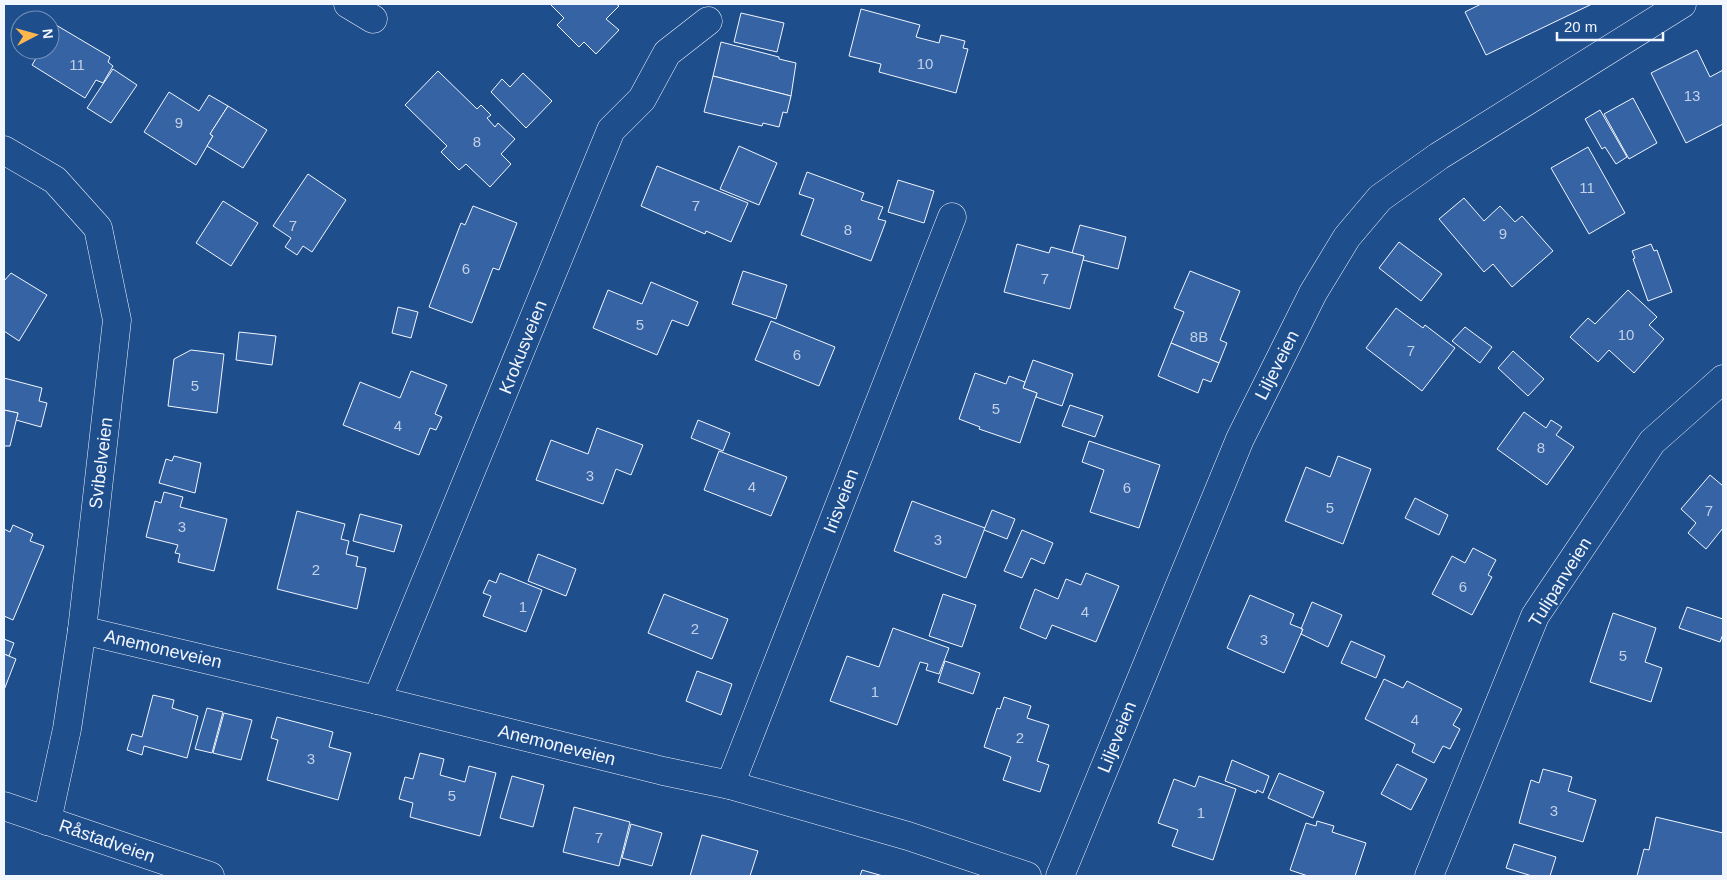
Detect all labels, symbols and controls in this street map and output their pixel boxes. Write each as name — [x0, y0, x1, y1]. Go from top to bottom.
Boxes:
north arrow — [10, 10, 60, 60]
scale bar — [1557, 10, 1663, 42]
text: 20 m — [1564, 18, 1597, 35]
text: N — [39, 28, 56, 40]
house number: 10 — [917, 55, 933, 72]
house number: 11 — [69, 56, 85, 73]
house number: 13 — [1684, 87, 1700, 104]
house number: 9 — [175, 114, 183, 131]
house number: 8 — [473, 133, 481, 150]
house number: 11 — [1579, 179, 1595, 196]
house number: 7 — [692, 197, 700, 214]
house number: 7 — [289, 217, 297, 234]
house number: 8 — [844, 221, 852, 238]
house number: 9 — [1499, 225, 1507, 242]
house number: 6 — [462, 260, 470, 277]
house number: 7 — [1041, 270, 1049, 287]
street label: Krokusveien — [495, 297, 551, 397]
house number: 5 — [636, 316, 644, 333]
house number: 10 — [1618, 326, 1634, 343]
street label: Liljeveien — [1251, 327, 1303, 403]
house number: 8B — [1190, 328, 1208, 345]
house number: 7 — [1407, 342, 1415, 359]
house number: 6 — [793, 346, 801, 363]
house number: 5 — [191, 377, 199, 394]
house number: 5 — [992, 400, 1000, 417]
street label: Svibelveien — [85, 416, 117, 510]
house number: 4 — [394, 417, 402, 434]
house number: 8 — [1537, 439, 1545, 456]
street label: Irisveien — [820, 466, 862, 536]
house number: 3 — [586, 467, 594, 484]
house number: 4 — [748, 478, 756, 495]
house number: 6 — [1123, 479, 1131, 496]
house number: 5 — [1326, 499, 1334, 516]
house number: 7 — [1705, 502, 1713, 519]
house number: 3 — [178, 518, 186, 535]
house number: 3 — [934, 531, 942, 548]
street label: Tulipanveien — [1525, 534, 1595, 630]
house number: 2 — [312, 561, 320, 578]
house number: 6 — [1459, 578, 1467, 595]
house number: 1 — [519, 598, 527, 615]
house number: 4 — [1081, 603, 1089, 620]
house number: 2 — [691, 620, 699, 637]
street label: Anemoneveien — [102, 626, 224, 672]
house number: 3 — [1260, 631, 1268, 648]
house number: 5 — [1619, 647, 1627, 664]
house number: 1 — [871, 683, 879, 700]
street label: Liljeveien — [1094, 698, 1140, 776]
house number: 4 — [1411, 711, 1419, 728]
street label: Anemoneveien — [496, 721, 618, 769]
house number: 2 — [1016, 729, 1024, 746]
house number: 3 — [307, 750, 315, 767]
house number: 5 — [448, 787, 456, 804]
house number: 3 — [1550, 802, 1558, 819]
house number: 1 — [1197, 804, 1205, 821]
street label: Råstadveien — [56, 815, 158, 867]
house number: 7 — [595, 829, 603, 846]

